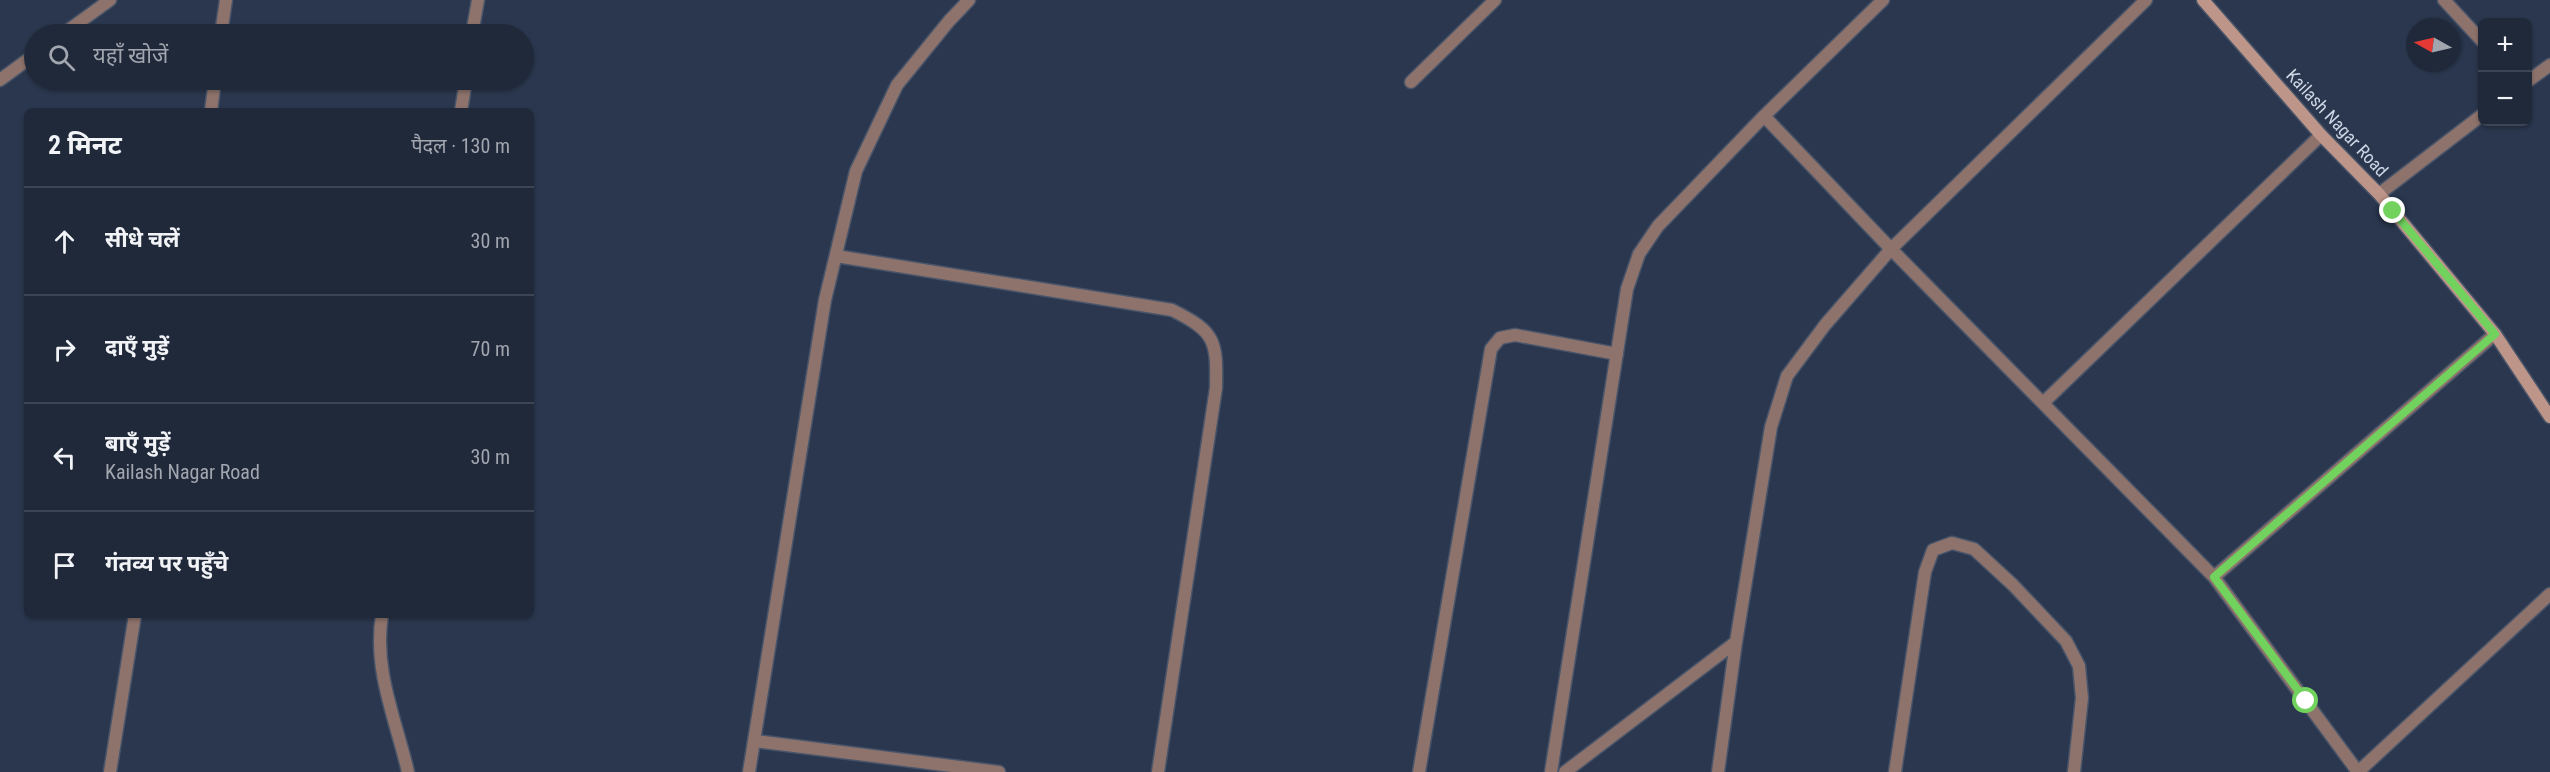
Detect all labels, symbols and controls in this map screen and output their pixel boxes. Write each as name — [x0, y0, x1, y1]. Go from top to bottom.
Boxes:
north arrow — [2406, 18, 2460, 72]
map controls — [2478, 18, 2532, 126]
button: + — [2478, 18, 2532, 72]
search box — [24, 24, 534, 90]
icon: search — [45, 41, 78, 74]
text: यहाँ खोजें — [93, 43, 168, 68]
street label: Kailash Nagar Road — [2282, 65, 2393, 181]
button: − — [2478, 72, 2532, 126]
text: 2 मिनट — [48, 130, 122, 160]
text: पैदल · 130 m — [411, 134, 510, 158]
route end — [2379, 197, 2405, 223]
icon: ahead — [48, 225, 81, 258]
text: सीधे चलें — [105, 227, 179, 252]
text: 30 m — [471, 229, 510, 253]
icon: right — [48, 333, 81, 366]
text: दाएँ मुड़ें — [105, 335, 169, 360]
text: 70 m — [471, 337, 510, 361]
text: बाएँ मुड़ें — [105, 431, 170, 456]
icon: left — [48, 441, 81, 474]
text: 30 m — [471, 445, 510, 469]
text: Kailash Nagar Road — [105, 460, 260, 484]
icon: arrive — [48, 549, 81, 582]
text: गंतव्य पर पहुँचे — [105, 551, 228, 576]
route start — [2292, 687, 2318, 713]

